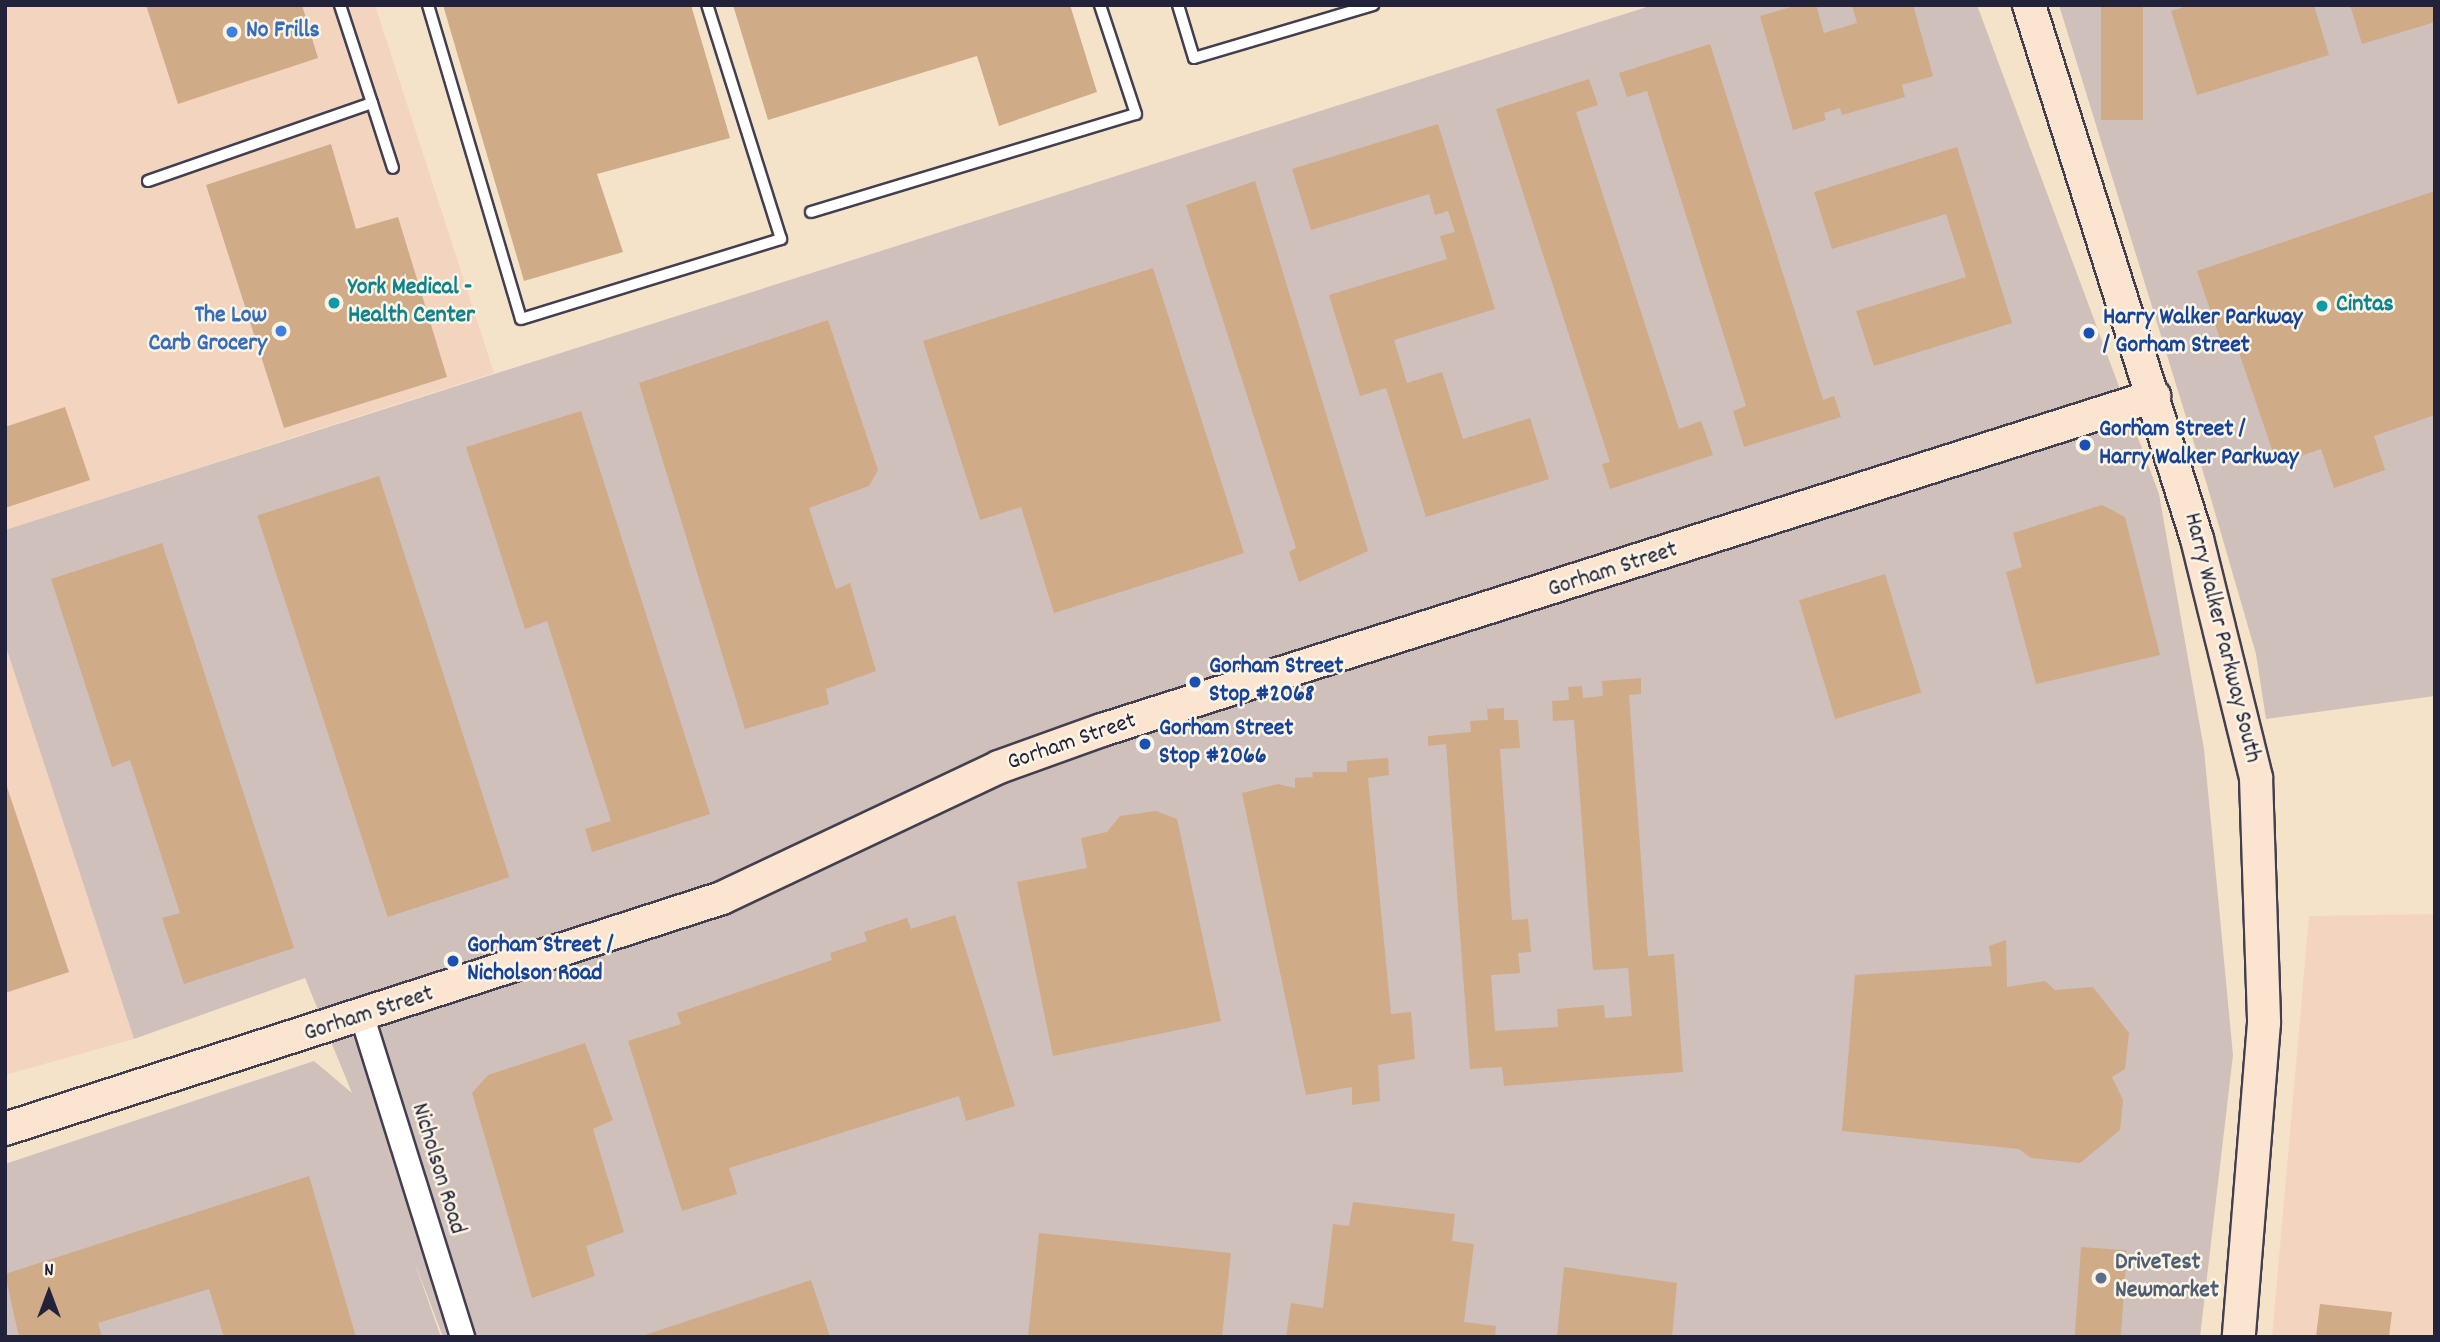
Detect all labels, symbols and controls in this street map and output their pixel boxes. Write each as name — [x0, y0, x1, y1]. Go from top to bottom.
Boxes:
place label: No Frills — [246, 18, 320, 46]
marker: No Frills — [224, 24, 240, 40]
place label: York Medical - Health Center — [348, 275, 475, 331]
place label: Cintas — [2336, 292, 2394, 320]
marker: York Medical - Health Center — [326, 295, 342, 311]
marker: Cintas — [2314, 298, 2330, 314]
place label: The Low Carb Grocery — [149, 303, 267, 359]
place label: Harry Walker Parkway / Gorham Street — [2103, 305, 2302, 361]
marker: The Low Carb Grocery — [273, 323, 289, 339]
marker: Harry Walker Parkway / Gorham Street — [2081, 325, 2097, 341]
place label: Gorham Street / Harry Walker Parkway — [2099, 417, 2298, 473]
marker: Gorham Street / Harry Walker Parkway — [2077, 437, 2093, 453]
street label: Harry Walker Parkway South — [2176, 510, 2266, 766]
street label: Gorham Street — [1545, 537, 1681, 605]
place label: Gorham Street Stop #2068 — [1209, 654, 1343, 710]
marker: Gorham Street Stop #2068 — [1187, 674, 1203, 690]
street label: Gorham Street — [1004, 708, 1140, 778]
place label: Gorham Street Stop #2066 — [1159, 716, 1293, 772]
marker: Gorham Street Stop #2066 — [1137, 736, 1153, 752]
place label: Gorham Street / Nicholson Road — [467, 933, 614, 989]
marker: Gorham Street / Nicholson Road — [445, 953, 461, 969]
street label: Gorham Street — [301, 981, 437, 1049]
street label: Nicholson Road — [403, 1100, 471, 1238]
place label: DriveTest Newmarket — [2115, 1250, 2219, 1306]
north arrow — [14, 1258, 84, 1328]
text: N — [44, 1258, 54, 1285]
marker: DriveTest Newmarket — [2093, 1270, 2109, 1286]

